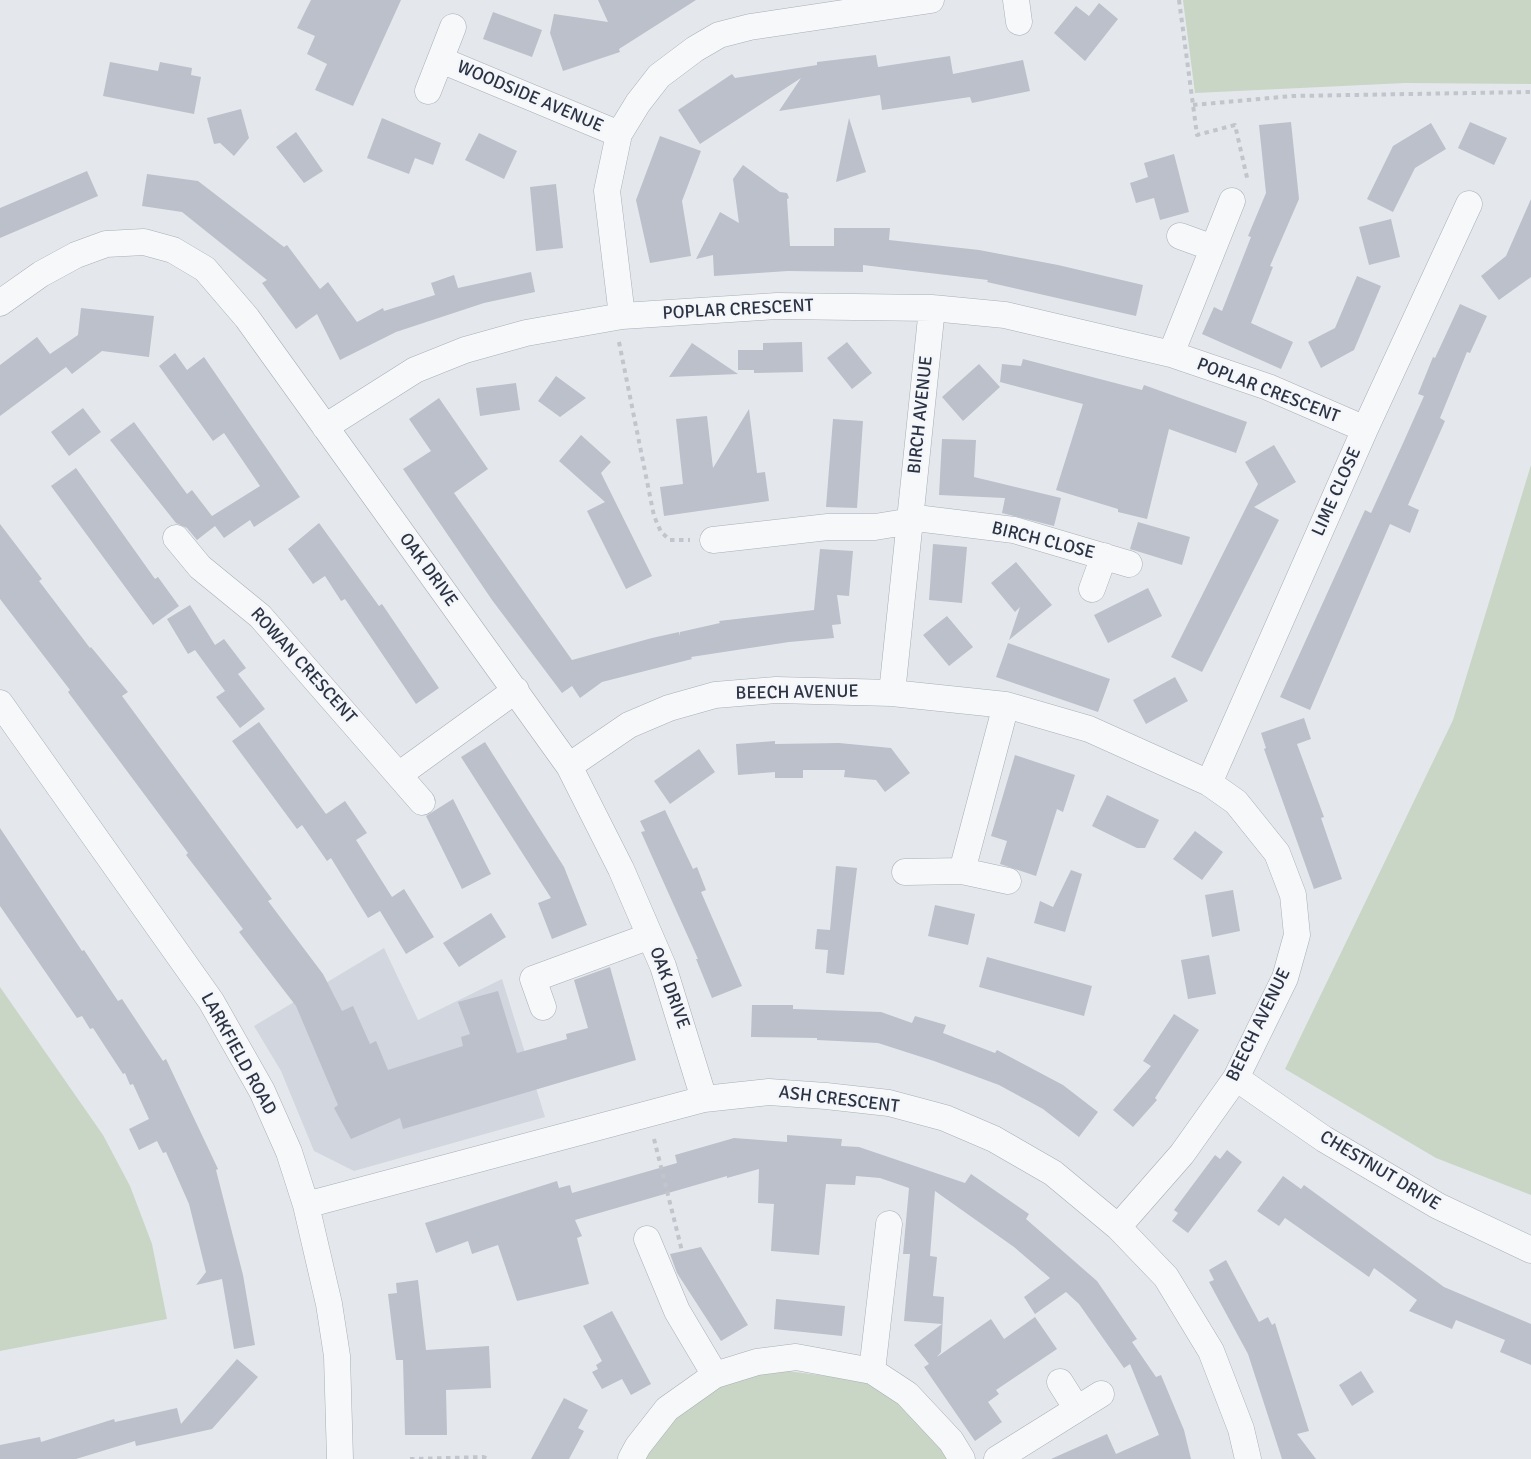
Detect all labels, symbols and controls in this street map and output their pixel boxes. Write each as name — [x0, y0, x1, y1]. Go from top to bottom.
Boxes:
street label: WOODSIDE AVENUE — [454, 56, 606, 138]
street label: POPLAR CRESCENT — [662, 295, 814, 325]
street label: POPLAR CRESCENT — [1194, 354, 1342, 428]
street label: BIRCH AVENUE — [904, 355, 938, 475]
street label: LIME CLOSE — [1308, 444, 1366, 540]
street label: BIRCH CLOSE — [989, 518, 1097, 564]
street label: OAK DRIVE — [394, 529, 462, 611]
street label: ROWAN CRESCENT — [245, 604, 361, 728]
street label: BEECH AVENUE — [735, 681, 859, 705]
street label: OAK DRIVE — [644, 944, 694, 1032]
street label: BEECH AVENUE — [1222, 965, 1296, 1085]
street label: LARKFIELD ROAD — [196, 989, 280, 1119]
street label: ASH CRESCENT — [778, 1082, 900, 1118]
street label: CHESTNUT DRIVE — [1316, 1126, 1444, 1216]

